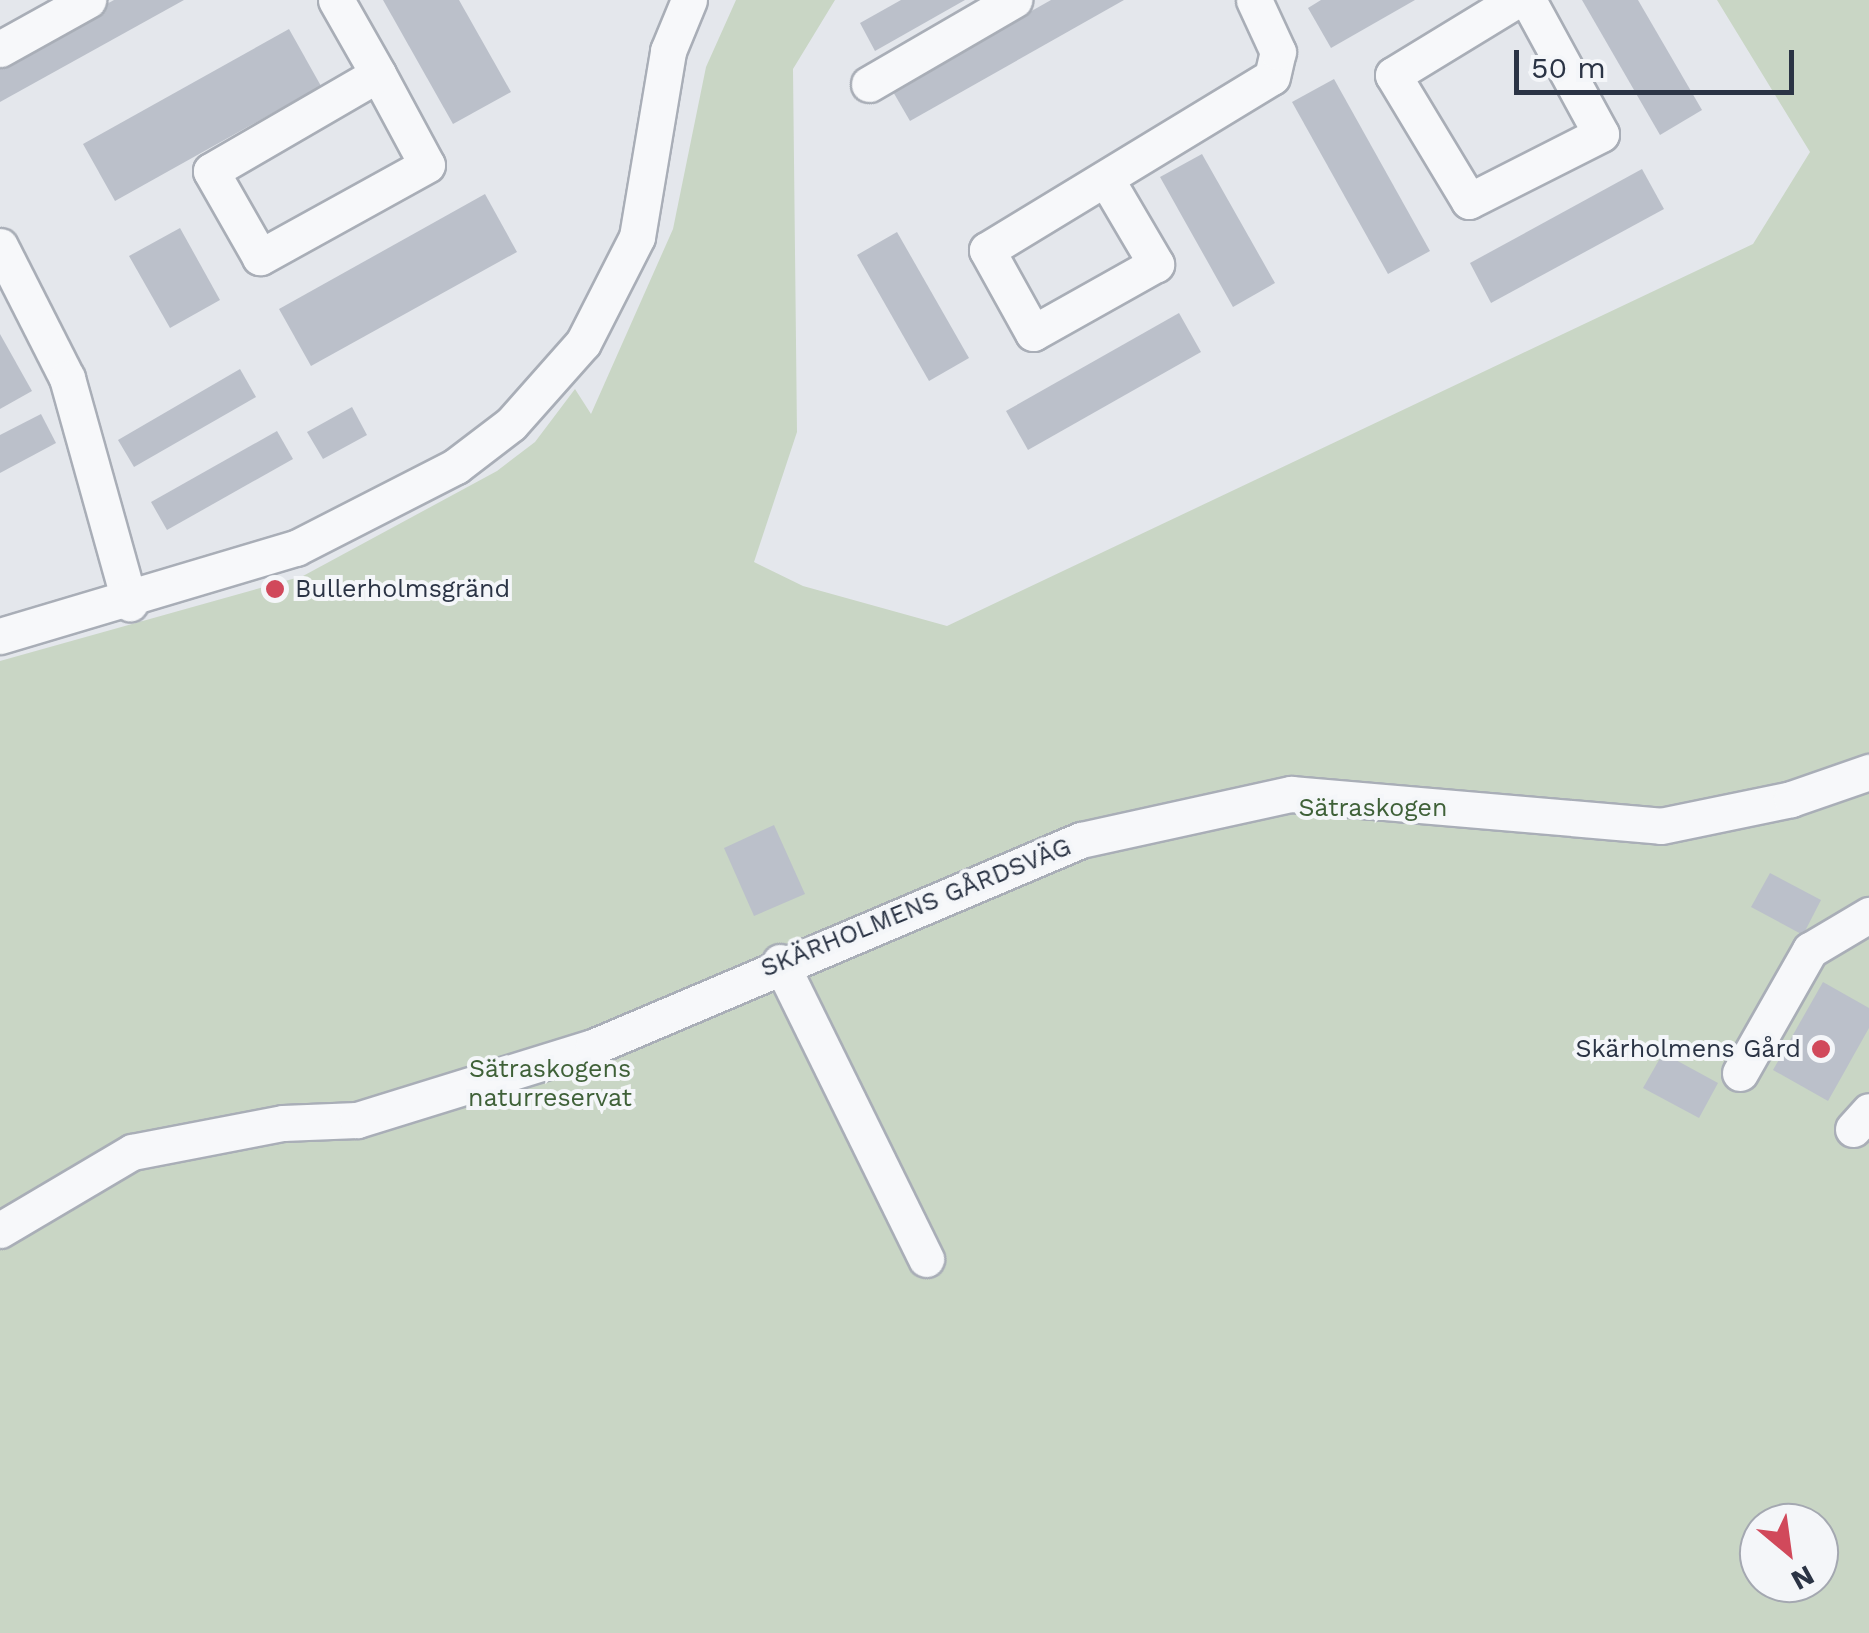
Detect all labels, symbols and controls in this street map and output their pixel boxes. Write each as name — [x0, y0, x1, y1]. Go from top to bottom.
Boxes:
scale bar — [1519, 30, 1799, 92]
text: 50 m — [1531, 50, 1606, 85]
place label: Bullerholmsgränd — [295, 574, 510, 604]
marker: Bullerholmsgränd — [264, 578, 286, 600]
park label: Sätraskogen — [1299, 793, 1447, 823]
street label: SKÄRHOLMENS GÅRDSVÄG — [757, 832, 1075, 984]
place label: Skärholmens Gård — [1575, 1034, 1801, 1064]
marker: Skärholmens Gård — [1810, 1038, 1832, 1060]
park label: Sätraskogens naturreservat — [468, 1055, 632, 1114]
north arrow — [1739, 1503, 1839, 1603]
text: N — [1786, 1558, 1820, 1597]

